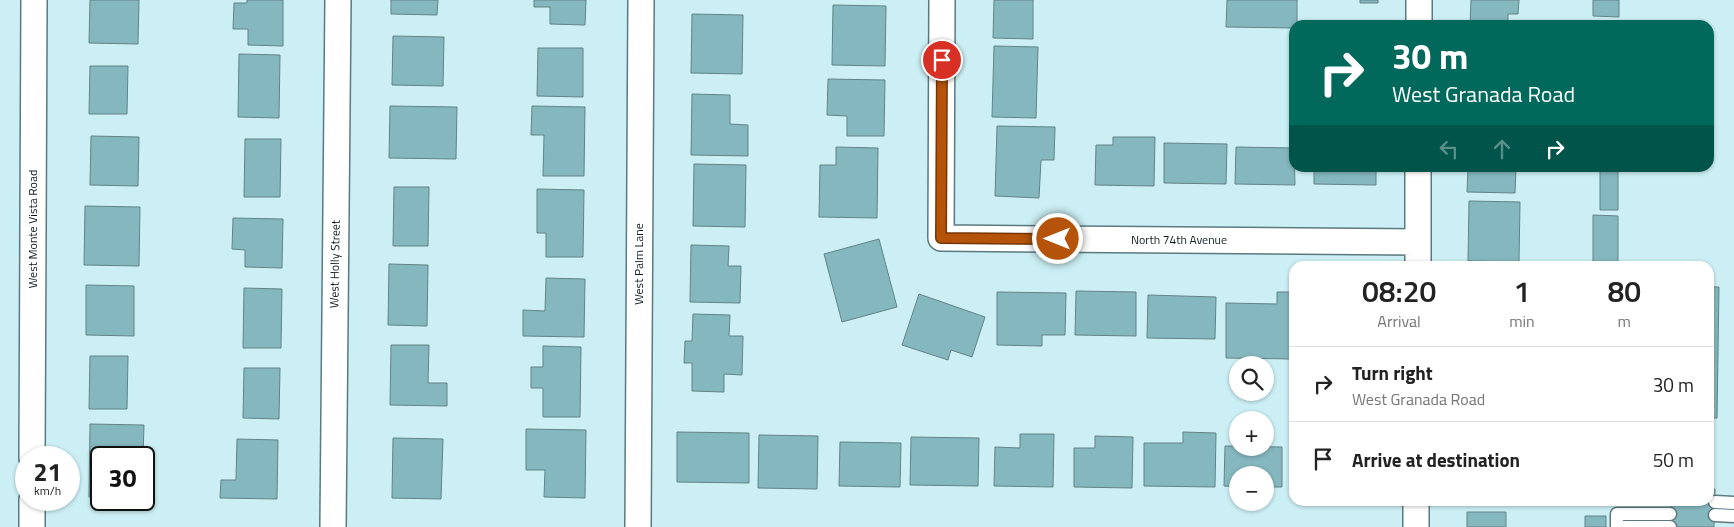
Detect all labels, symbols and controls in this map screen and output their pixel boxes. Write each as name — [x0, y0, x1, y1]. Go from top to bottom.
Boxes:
text: 30 m — [1392, 29, 1468, 83]
pin — [921, 39, 963, 81]
icon: right — [1309, 40, 1374, 105]
icon: arrive — [928, 46, 956, 74]
text: West Granada Road — [1392, 77, 1575, 111]
icon: left — [1435, 135, 1463, 163]
icon: ahead — [1488, 135, 1516, 163]
icon: right — [1541, 135, 1569, 163]
street label: West Monte Vista Road — [23, 170, 42, 288]
position arrow — [1031, 212, 1083, 264]
street label: West Holly Street — [324, 219, 345, 308]
street label: West Palm Lane — [629, 223, 648, 305]
street label: North 74th Avenue — [1131, 230, 1227, 249]
text: 08:20 — [1362, 268, 1436, 314]
text: 1 — [1513, 268, 1530, 314]
text: 80 — [1607, 268, 1641, 314]
text: Arrival — [1377, 309, 1421, 333]
text: min — [1509, 309, 1535, 333]
text: m — [1618, 309, 1631, 333]
map controls — [1229, 356, 1274, 511]
button: search — [1229, 356, 1274, 401]
text: Turn right — [1352, 358, 1433, 387]
icon: right — [1309, 370, 1337, 398]
text: 30 m — [1653, 370, 1694, 399]
text: West Granada Road — [1352, 387, 1485, 411]
button: + — [1229, 411, 1274, 456]
icon: arrive — [1309, 445, 1337, 473]
text: Arrive at destination — [1352, 445, 1520, 474]
text: 50 m — [1653, 445, 1694, 474]
speed limit sign: 30 — [90, 446, 155, 511]
text: 21 — [33, 453, 62, 491]
button: − — [1229, 466, 1274, 511]
text: km/h — [34, 481, 61, 500]

